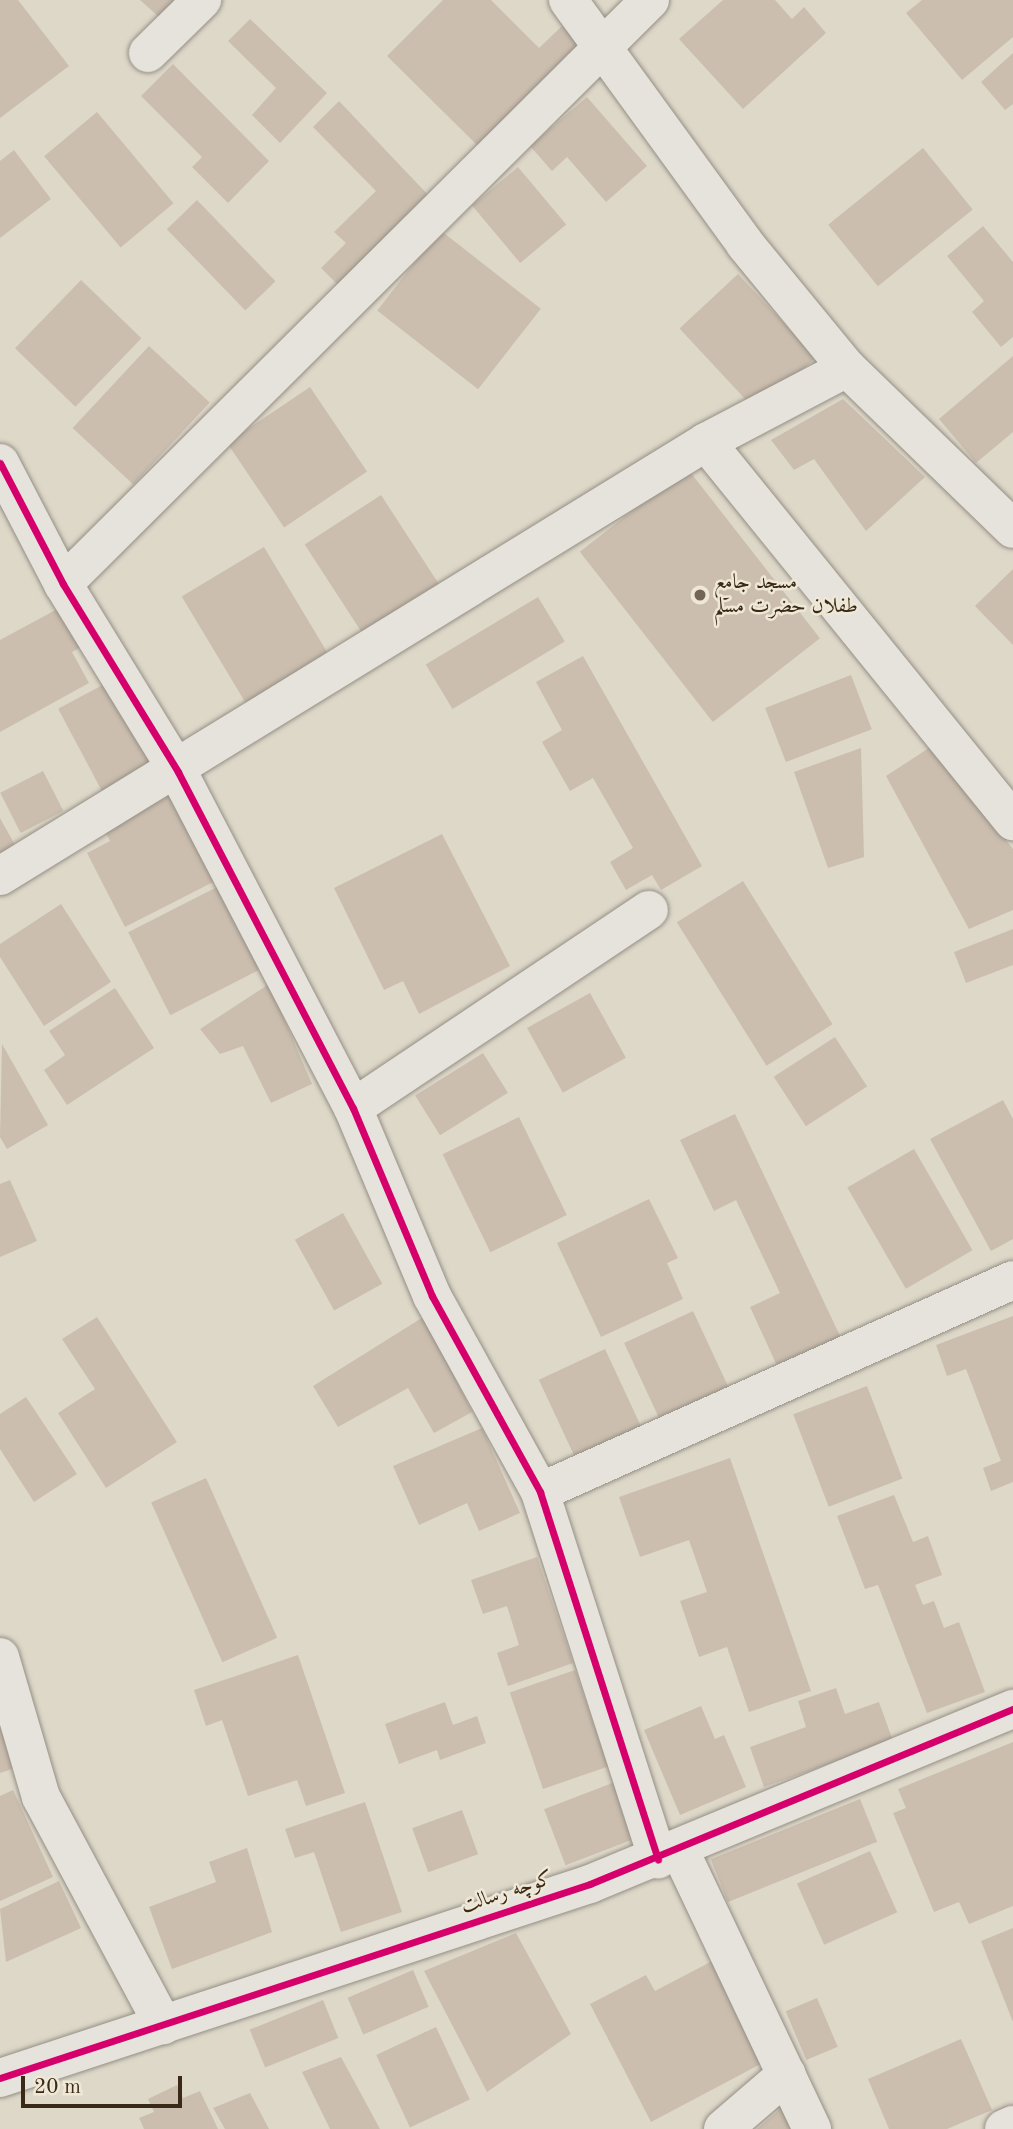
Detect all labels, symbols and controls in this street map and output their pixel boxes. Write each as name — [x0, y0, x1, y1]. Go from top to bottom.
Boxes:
place label: مسجد جامع طفلان حضرت مسلم — [714, 570, 858, 620]
marker: مسجد جامع طفلان حضرت مسلم — [692, 587, 708, 603]
street label: کوچه رسالت — [458, 1866, 556, 1920]
scale bar — [24, 2062, 186, 2106]
text: 20 m — [34, 2077, 81, 2098]

